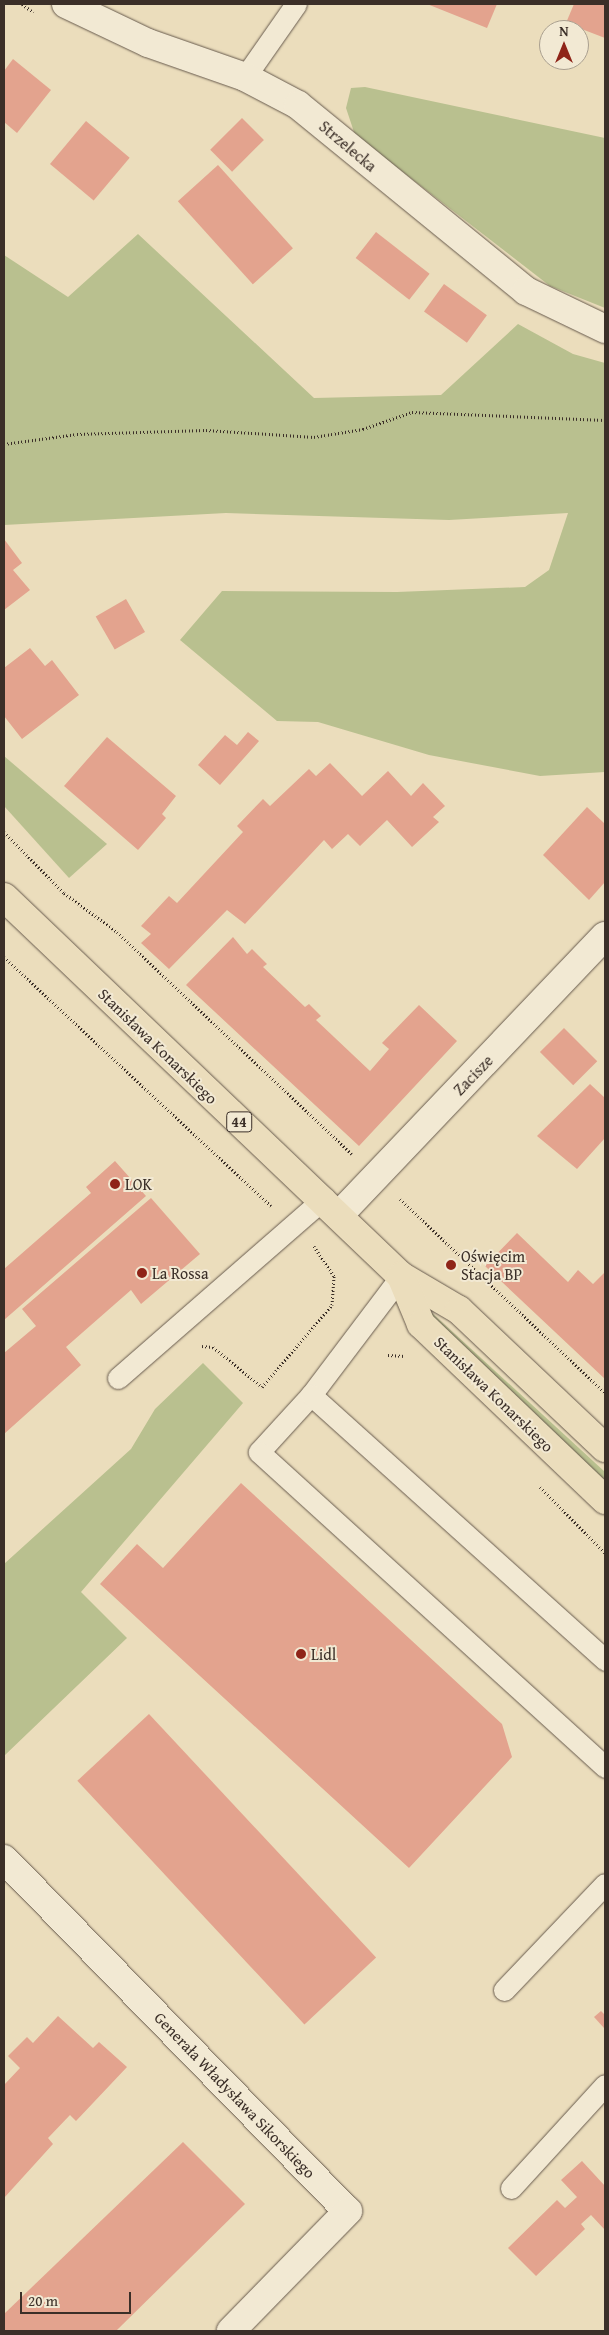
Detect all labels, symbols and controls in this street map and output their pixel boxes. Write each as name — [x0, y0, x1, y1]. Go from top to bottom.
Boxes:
north arrow — [539, 20, 589, 70]
text: N — [559, 21, 569, 41]
street label: Strzelecka — [315, 116, 381, 176]
street label: Stanisława Konarskiego — [94, 984, 222, 1108]
street label: Zacisze — [449, 1051, 497, 1099]
road number: 44 — [225, 1110, 253, 1134]
place label: LOK — [125, 1174, 152, 1194]
marker: LOK — [109, 1178, 121, 1190]
place label: Oświęcim Stacja BP — [461, 1246, 525, 1284]
marker: Oświęcim Stacja BP — [445, 1259, 457, 1271]
place label: La Rossa — [152, 1263, 209, 1283]
marker: La Rossa — [136, 1267, 148, 1279]
street label: Stanisława Konarskiego — [430, 1332, 558, 1456]
place label: Lidl — [311, 1644, 336, 1664]
marker: Lidl — [295, 1648, 307, 1660]
street label: Generała Władysława Sikorskiego — [150, 2008, 320, 2182]
scale bar — [22, 2282, 134, 2314]
text: 20 m — [28, 2290, 58, 2311]

